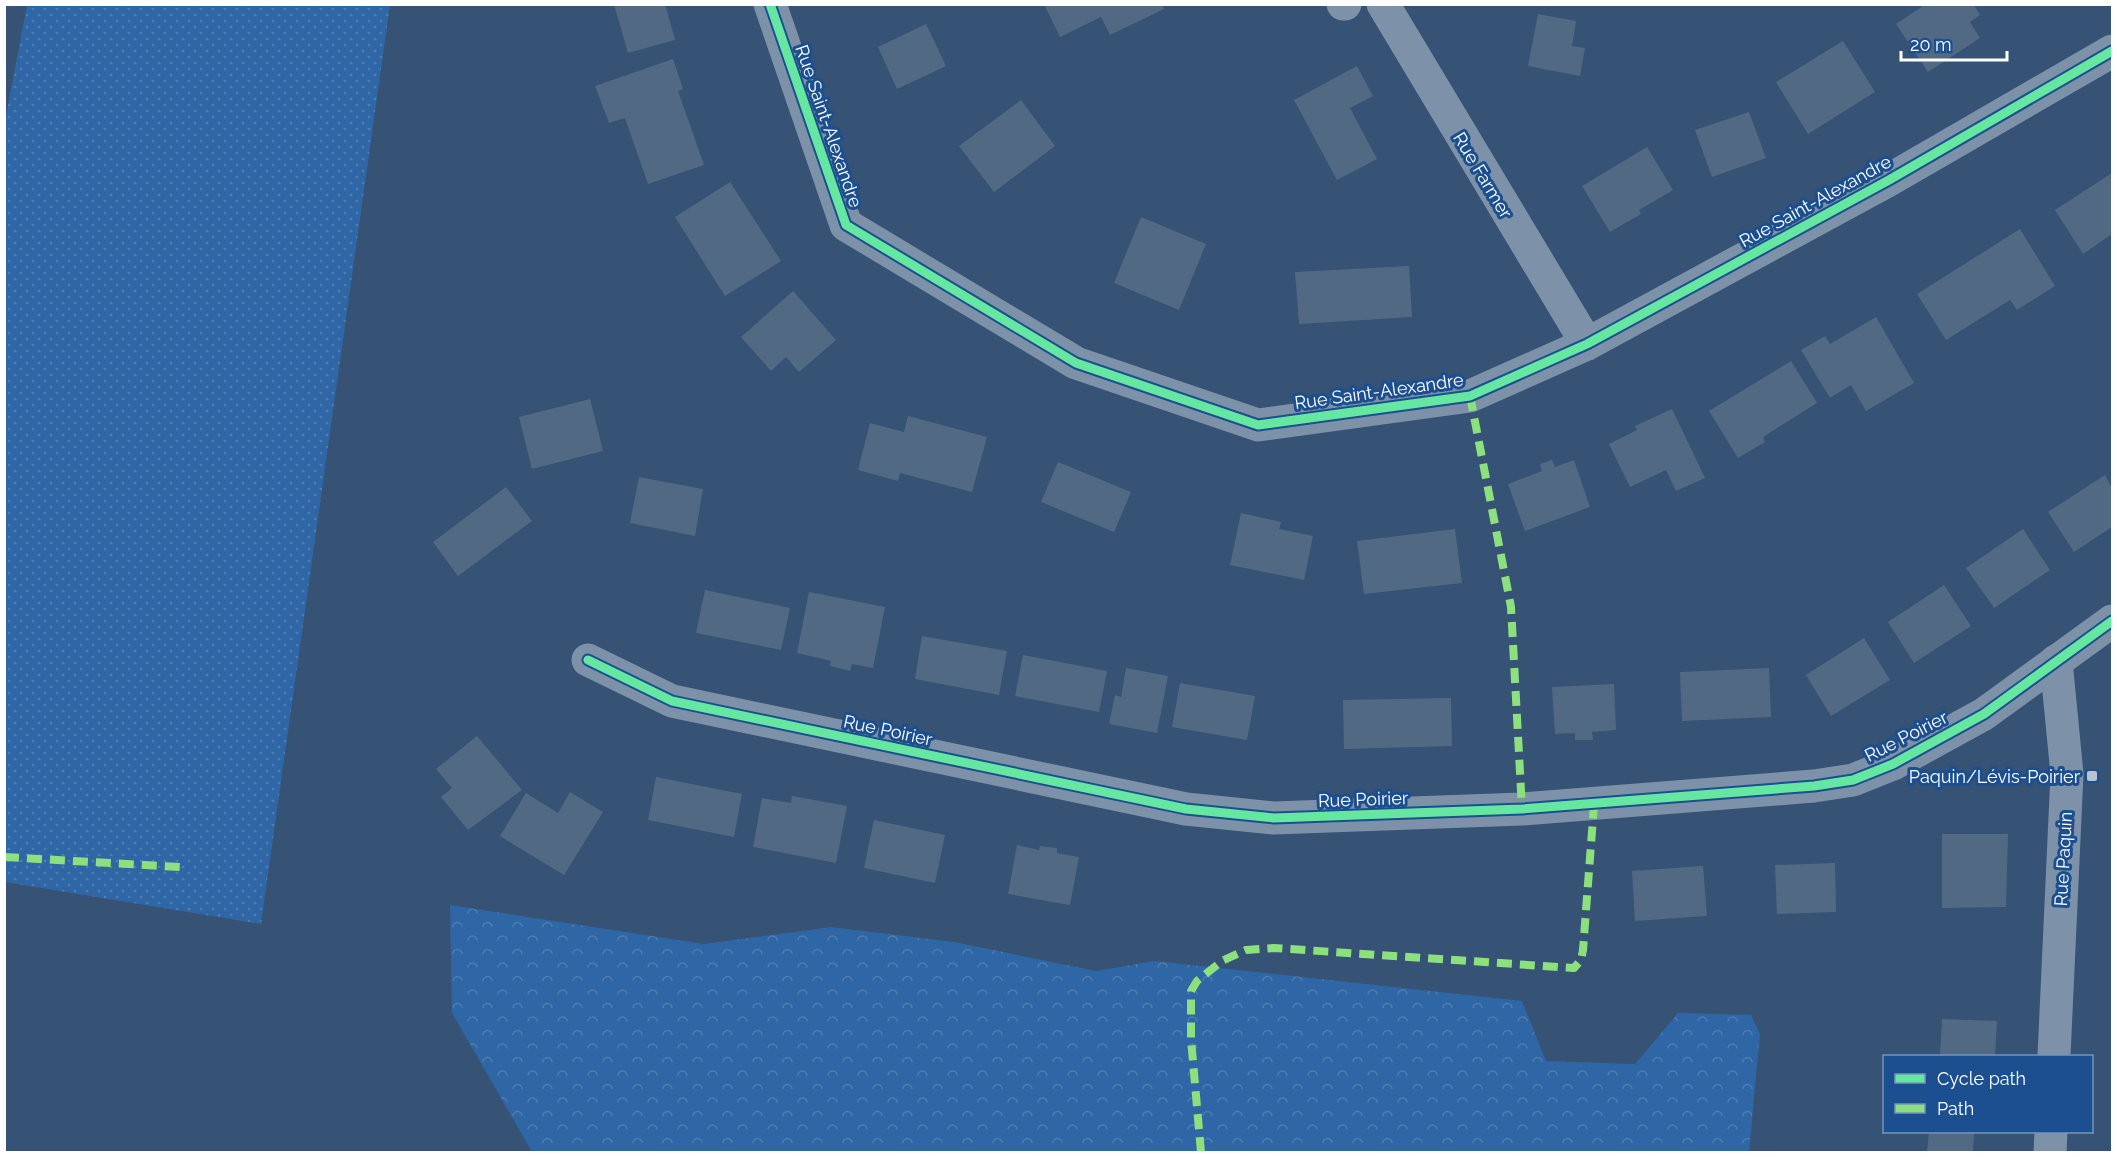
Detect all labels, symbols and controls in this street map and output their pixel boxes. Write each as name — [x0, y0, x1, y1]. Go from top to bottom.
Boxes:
scale bar — [1901, 24, 2008, 62]
text: 20 m — [1910, 34, 1952, 55]
street label: Rue Saint-Alexandre — [791, 42, 867, 210]
street label: Rue Farmer — [1449, 128, 1517, 222]
street label: Rue Saint-Alexandre — [1735, 150, 1895, 251]
street label: Rue Saint-Alexandre — [1293, 369, 1465, 413]
street label: Rue Poirier — [1861, 706, 1952, 766]
street label: Rue Poirier — [842, 710, 935, 750]
place label: Paquin/Lévis-Poirier — [1909, 766, 2081, 787]
marker: Paquin/Lévis-Poirier — [2085, 769, 2099, 783]
street label: Rue Poirier — [1318, 787, 1409, 811]
street label: Rue Paquin — [2050, 811, 2076, 907]
legend — [1883, 1055, 2093, 1133]
text: Cycle path — [1937, 1068, 2026, 1089]
text: Path — [1937, 1098, 1974, 1119]

